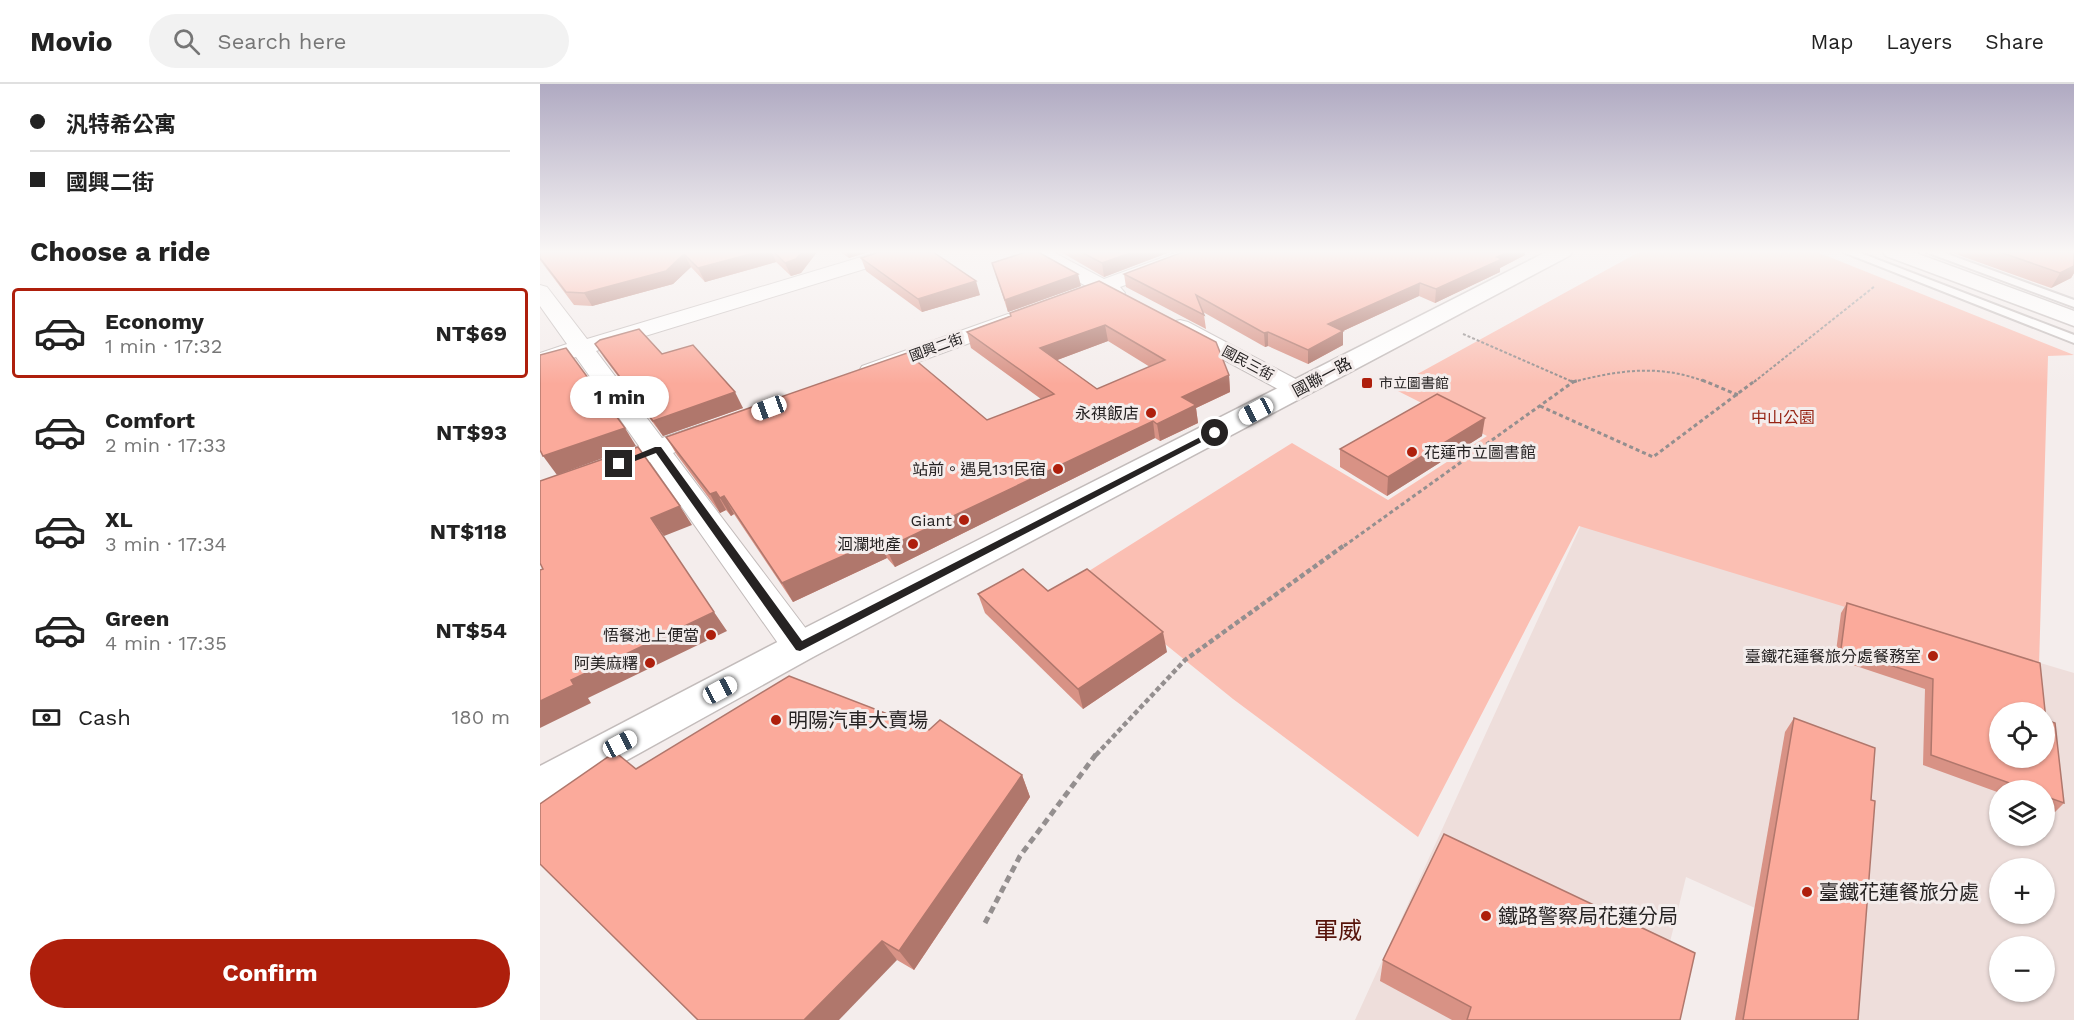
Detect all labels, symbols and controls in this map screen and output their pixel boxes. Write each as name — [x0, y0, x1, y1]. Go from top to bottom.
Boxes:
search box — [149, 14, 569, 68]
text: Movio — [30, 25, 113, 58]
icon: search — [170, 25, 203, 58]
text: Search here — [218, 29, 347, 54]
text: Map — [1810, 29, 1853, 54]
text: Layers — [1886, 29, 1952, 54]
text: Share — [1985, 29, 2044, 54]
text: 汎特希公寓 — [66, 112, 176, 137]
text: 國興二街 — [66, 170, 154, 195]
text: Choose a ride — [30, 236, 210, 268]
icon: car — [33, 306, 87, 360]
text: Economy — [105, 309, 204, 334]
text: NT$69 — [435, 321, 507, 346]
street label: 國興二街 — [907, 330, 965, 364]
text: 1 min · 17:32 — [105, 334, 222, 358]
street label: 國民三街 — [1220, 343, 1276, 383]
street label: 國聯一路 — [1289, 354, 1355, 400]
place label: 市立圖書館 — [1379, 375, 1449, 391]
marker: 市立圖書館 — [1360, 376, 1374, 390]
callout: 1 min — [569, 377, 668, 419]
text: 1 min — [594, 385, 645, 409]
car — [749, 393, 789, 423]
car — [1236, 395, 1276, 427]
place label: 永祺飯店 — [1075, 404, 1139, 423]
icon: car — [33, 405, 87, 459]
marker: 永祺飯店 — [1144, 406, 1158, 420]
text: Comfort — [105, 408, 195, 433]
park label: 中山公園 — [1751, 408, 1815, 427]
route start — [1201, 419, 1228, 446]
text: NT$93 — [436, 420, 507, 445]
text: 2 min · 17:33 — [105, 433, 226, 457]
place label: 花蓮市立圖書館 — [1424, 443, 1536, 462]
marker: 花蓮市立圖書館 — [1405, 445, 1419, 459]
route end — [605, 450, 632, 477]
place label: 站前。遇見131民宿 — [912, 460, 1046, 479]
marker: 站前。遇見131民宿 — [1051, 462, 1065, 476]
icon: car — [33, 504, 87, 558]
text: XL — [105, 507, 133, 532]
place label: Giant — [911, 511, 952, 530]
marker: Giant — [957, 513, 971, 527]
text: NT$118 — [430, 519, 507, 544]
text: 3 min · 17:34 — [105, 532, 227, 556]
place label: 洄瀾地產 — [837, 535, 901, 554]
marker: 洄瀾地產 — [906, 537, 920, 551]
icon: car — [33, 603, 87, 657]
text: Green — [105, 606, 169, 631]
text: NT$54 — [435, 618, 507, 643]
place label: 悟餐池上便當 — [603, 626, 699, 645]
marker: 悟餐池上便當 — [704, 628, 718, 642]
text: 4 min · 17:35 — [105, 631, 227, 655]
place label: 臺鐵花蓮餐旅分處餐務室 — [1745, 647, 1921, 666]
marker: 臺鐵花蓮餐旅分處餐務室 — [1926, 649, 1940, 663]
place label: 阿美麻糬 — [574, 654, 638, 673]
marker: 阿美麻糬 — [643, 656, 657, 670]
car — [700, 674, 740, 706]
icon: cash — [30, 701, 63, 734]
map controls — [1989, 702, 2055, 1002]
button: locate — [1989, 702, 2055, 768]
text: Cash — [78, 705, 131, 730]
text: 180 m — [452, 705, 510, 729]
place label: 明陽汽車大賣場 — [788, 708, 928, 732]
marker: 明陽汽車大賣場 — [769, 713, 783, 727]
car — [600, 728, 640, 760]
button: layers — [1989, 780, 2055, 846]
button: + — [1989, 858, 2055, 924]
place label: 臺鐵花蓮餐旅分處 — [1819, 880, 1979, 904]
marker: 臺鐵花蓮餐旅分處 — [1800, 885, 1814, 899]
place label: 鐵路警察局花蓮分局 — [1498, 904, 1678, 928]
marker: 鐵路警察局花蓮分局 — [1479, 909, 1493, 923]
district label: 軍威 — [1314, 917, 1362, 945]
button: − — [1989, 936, 2055, 1002]
button: Confirm — [30, 939, 510, 1008]

